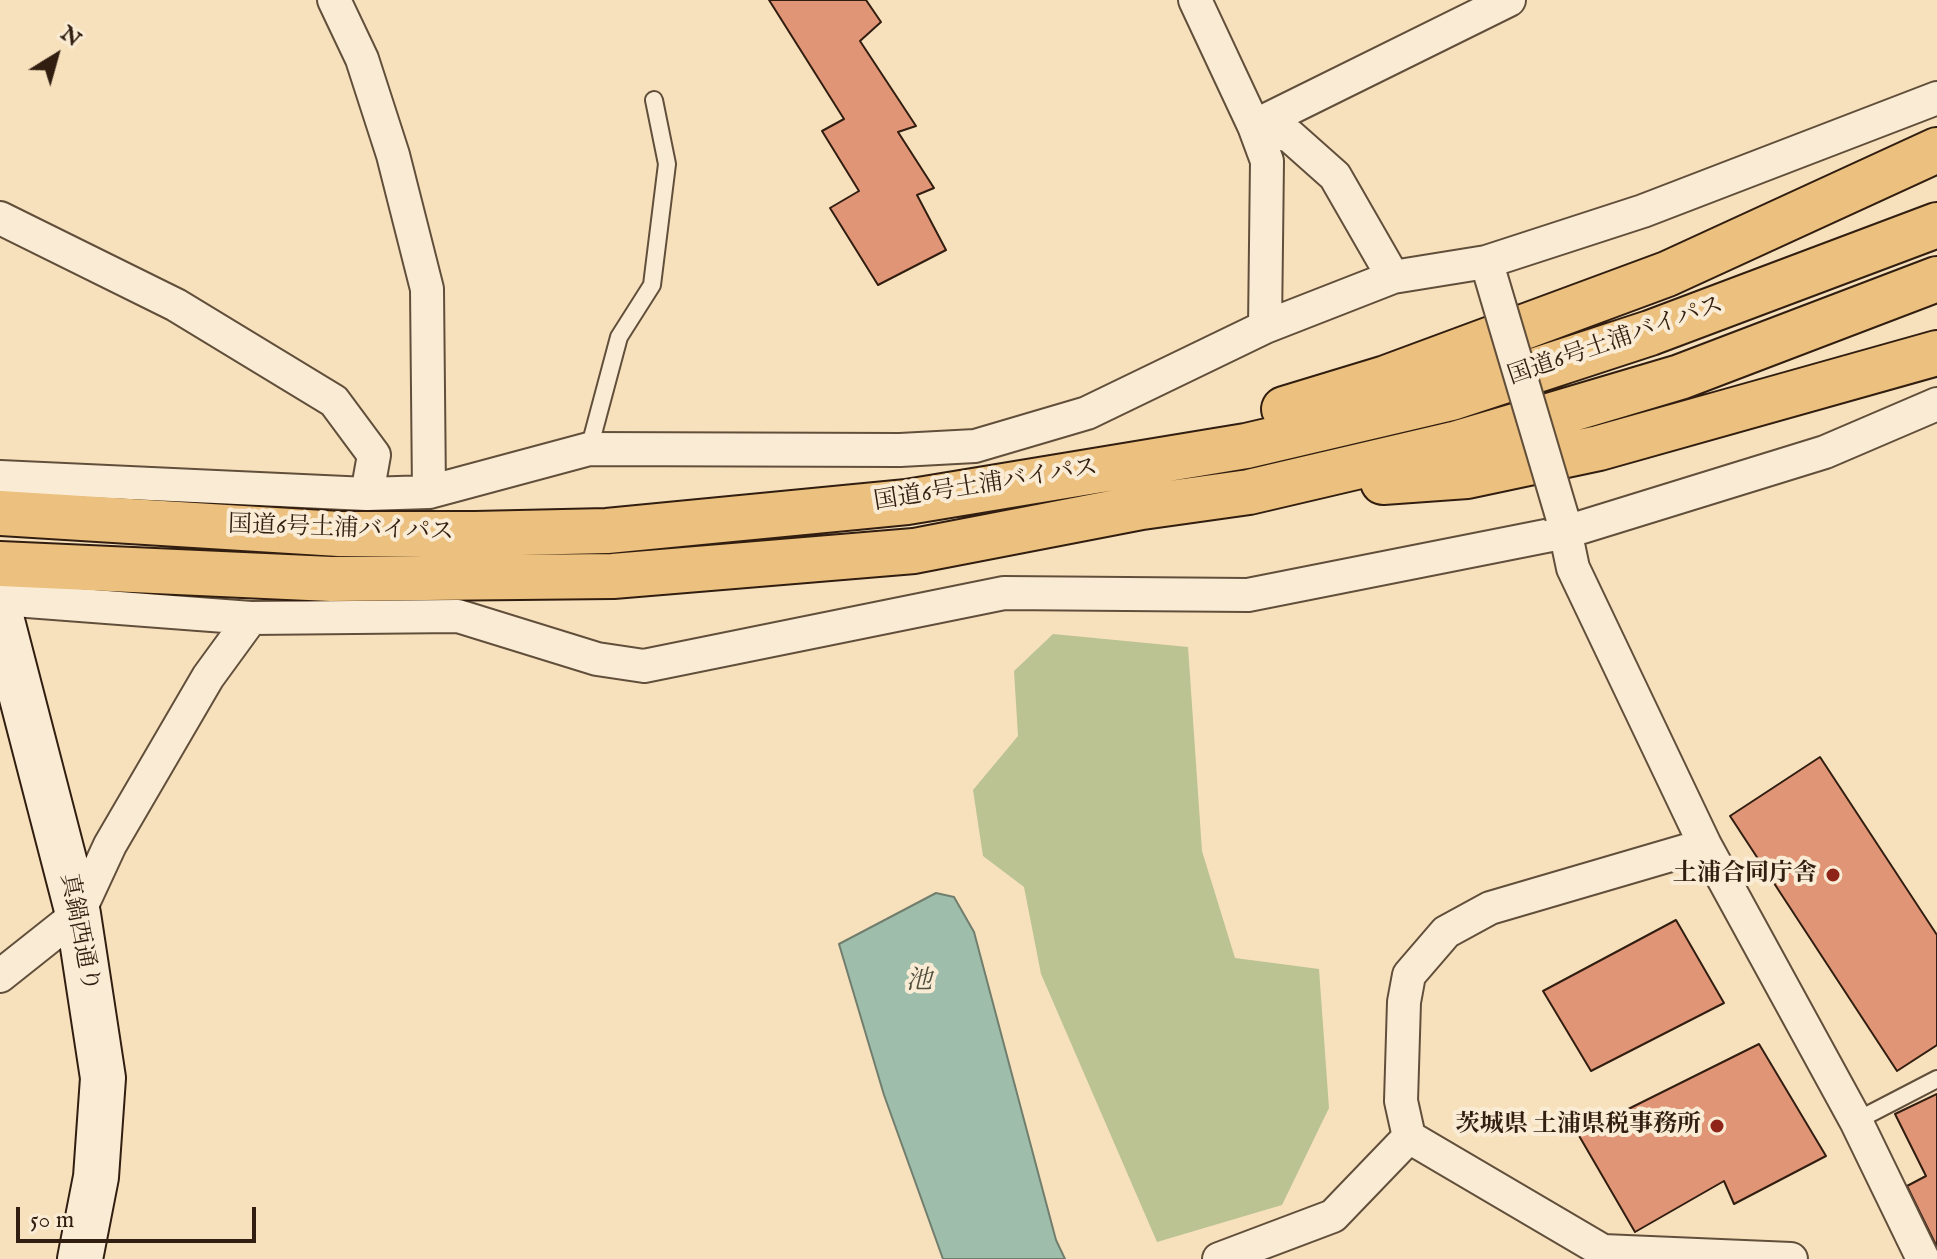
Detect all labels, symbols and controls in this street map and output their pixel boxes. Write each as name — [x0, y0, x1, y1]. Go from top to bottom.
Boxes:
north arrow — [16, 16, 96, 96]
text: N — [54, 20, 86, 54]
street label: 国道6号土浦バイパス — [1504, 292, 1728, 392]
street label: 国道6号土浦バイパス — [872, 454, 1100, 518]
street label: 国道6号土浦バイパス — [228, 512, 454, 548]
place label: 土浦合同庁舎 — [1673, 861, 1817, 889]
marker: 土浦合同庁舎 — [1824, 866, 1842, 884]
street label: 真鍋西通り — [52, 871, 104, 995]
water label: 池 — [906, 967, 932, 999]
place label: 茨城県 土浦県税事務所 — [1456, 1112, 1701, 1140]
marker: 茨城県 土浦県税事務所 — [1708, 1117, 1726, 1135]
scale bar — [20, 1191, 260, 1241]
text: 50 m — [30, 1205, 74, 1236]

